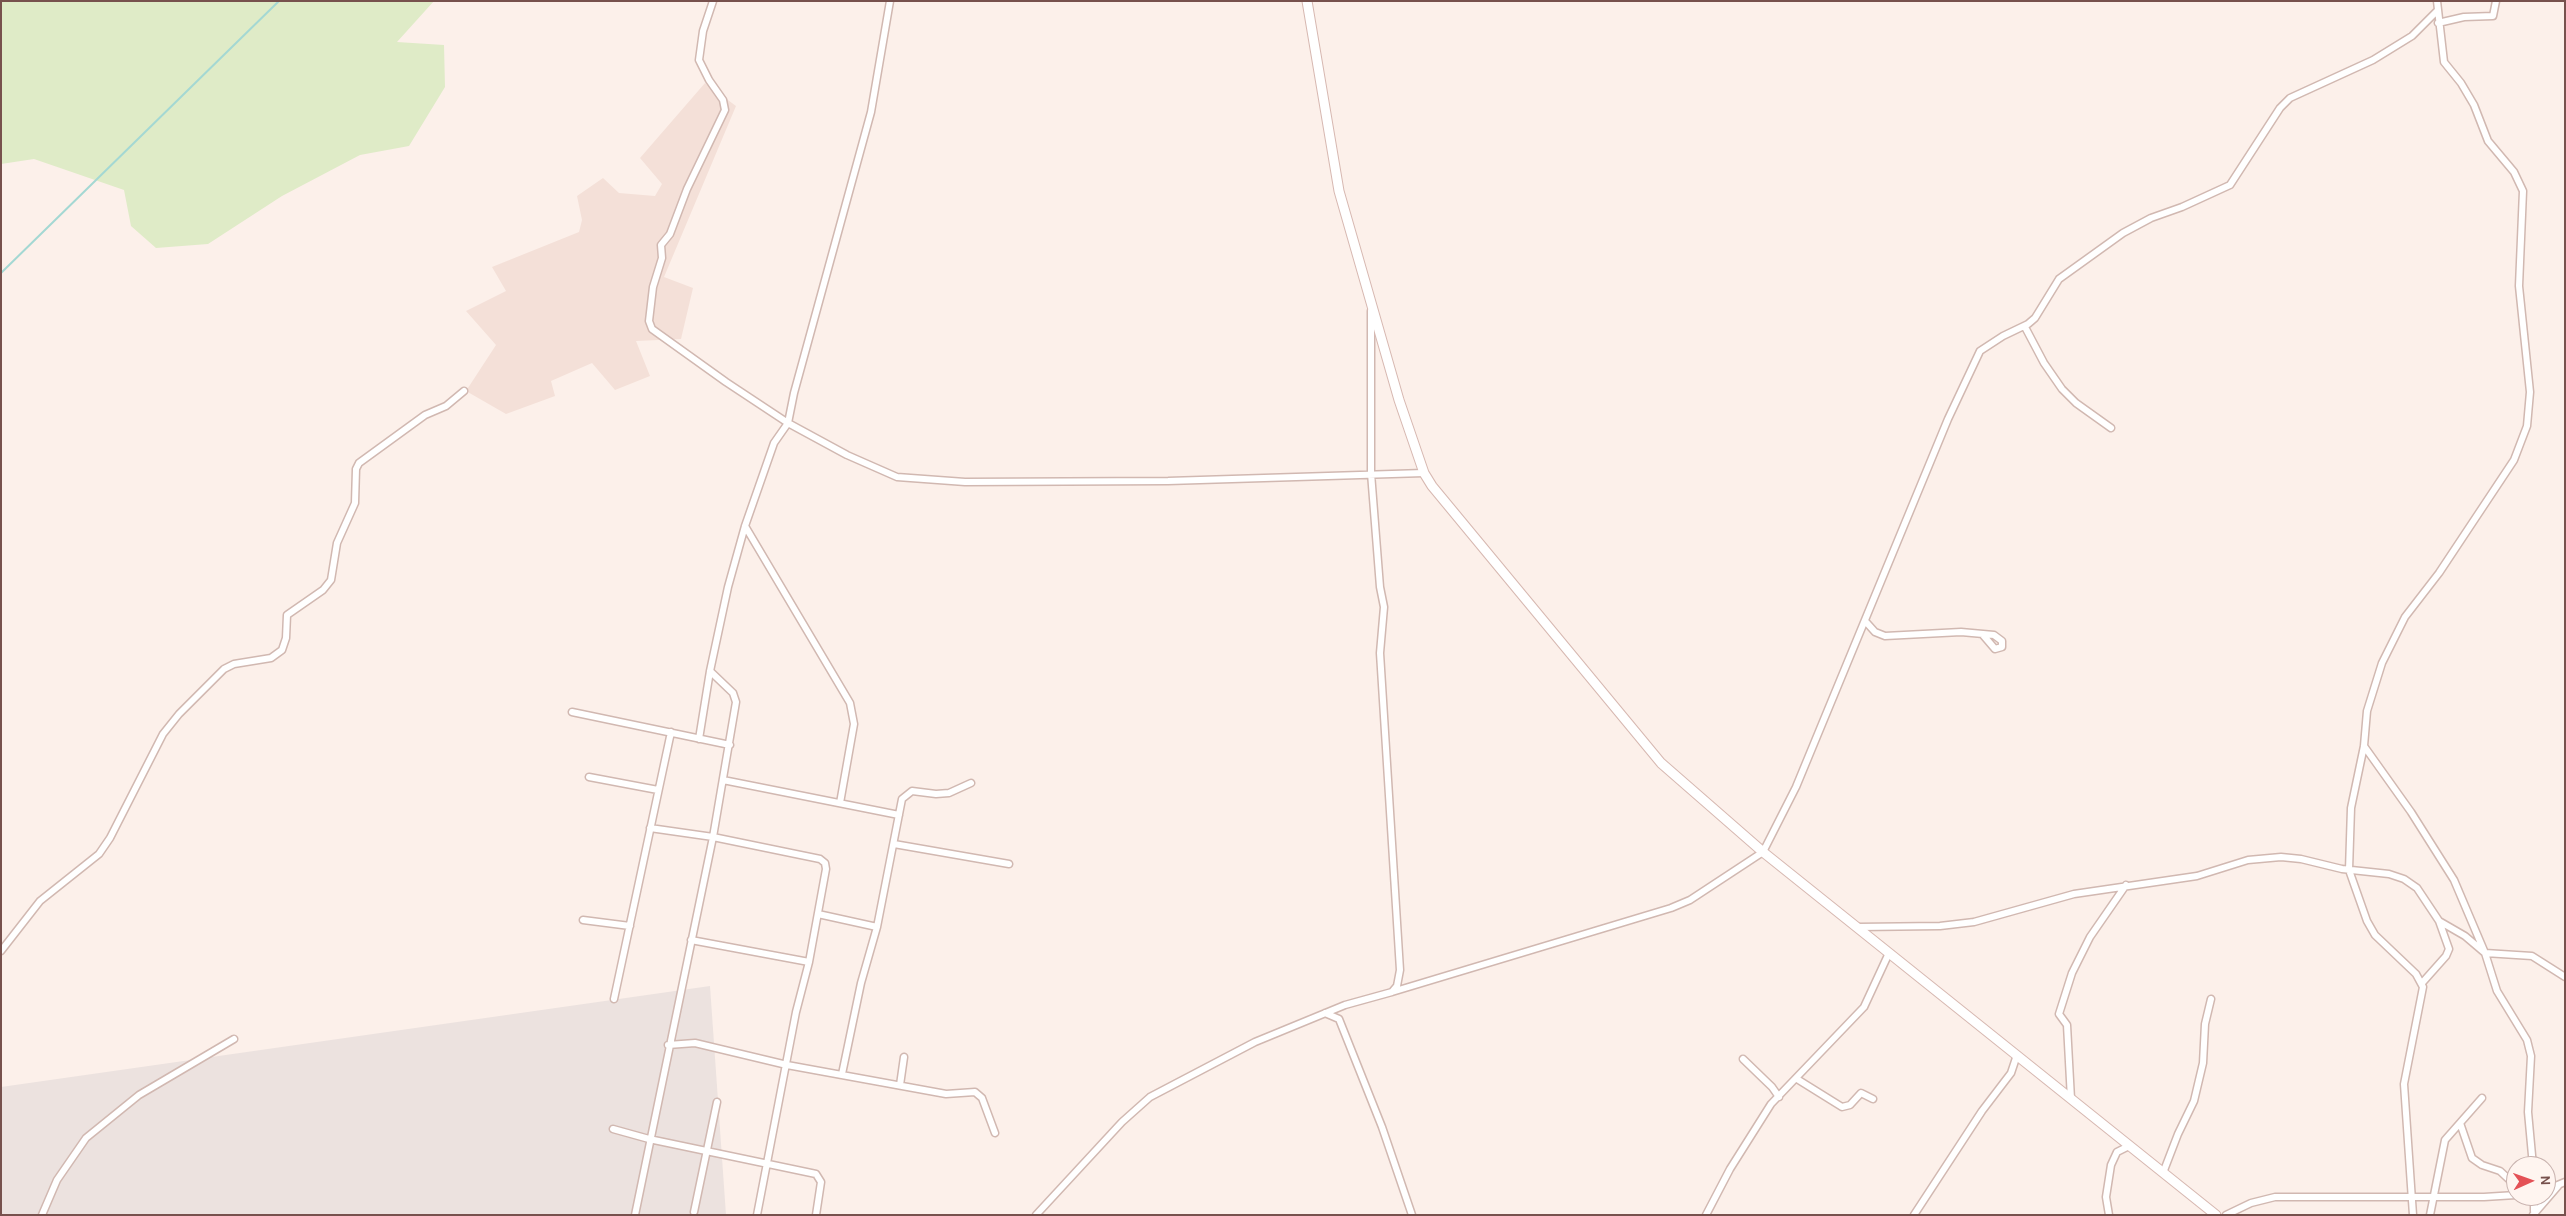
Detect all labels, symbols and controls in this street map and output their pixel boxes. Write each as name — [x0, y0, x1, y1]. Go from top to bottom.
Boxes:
north arrow — [2506, 1156, 2556, 1206]
text: N — [2537, 1175, 2554, 1186]

